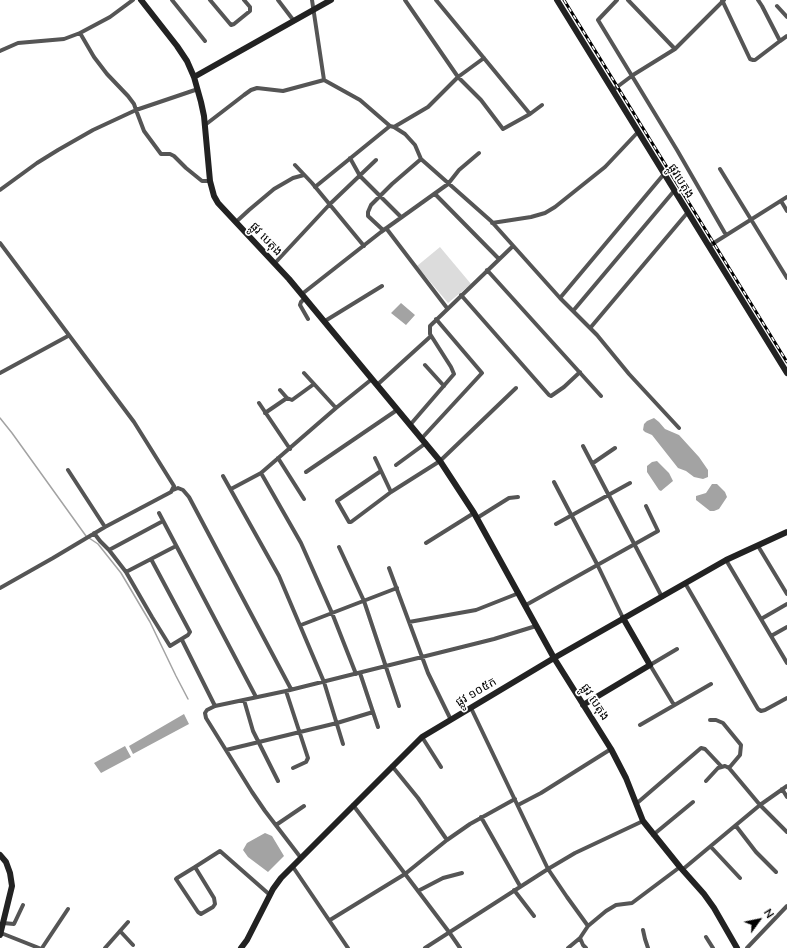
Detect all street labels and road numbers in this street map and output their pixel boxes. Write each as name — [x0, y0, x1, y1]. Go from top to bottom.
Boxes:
street label: ផ្លូវបេតុង — [665, 161, 697, 201]
street label: ផ្លូវ បេតុង — [247, 219, 285, 259]
street label: ផ្លូវ ១០៥ក — [453, 674, 499, 710]
street label: ផ្លូវ បេតុង — [578, 681, 612, 723]

